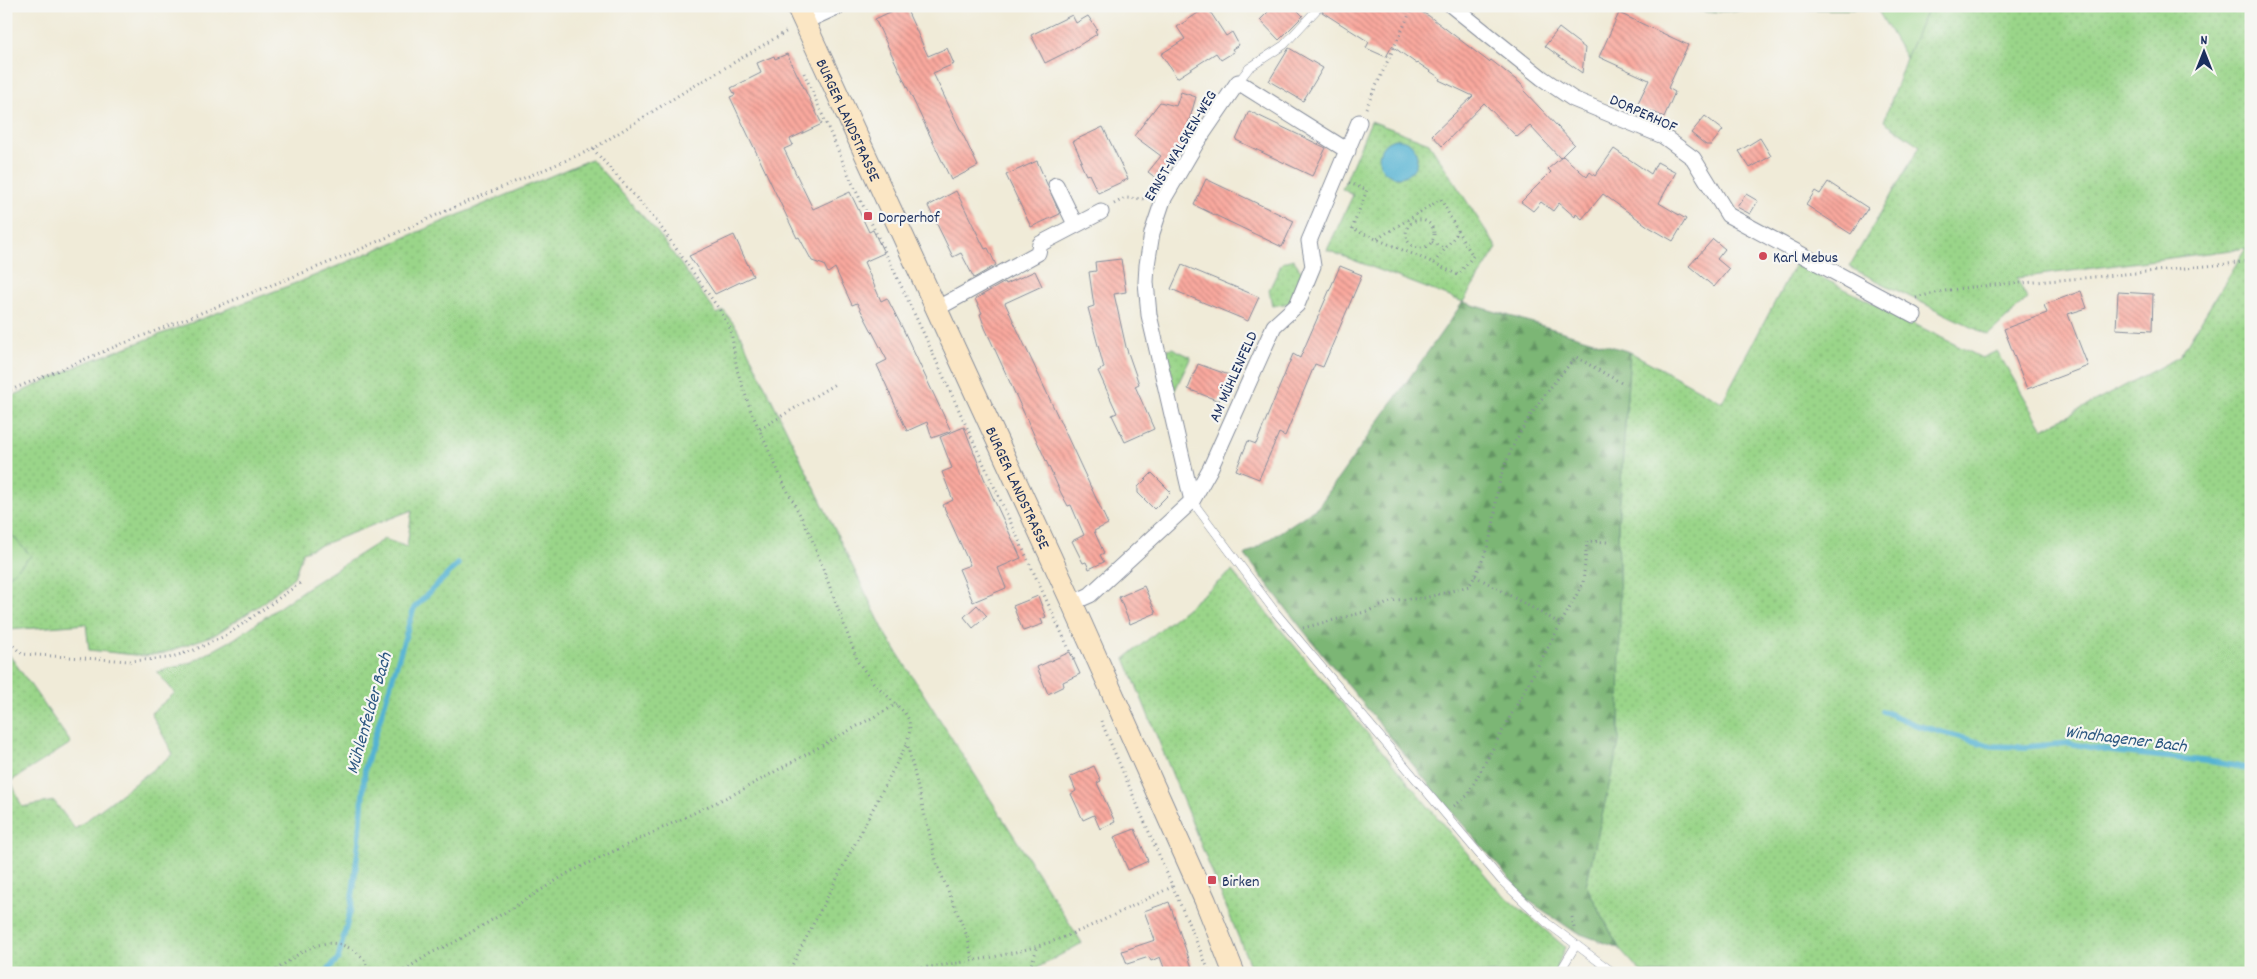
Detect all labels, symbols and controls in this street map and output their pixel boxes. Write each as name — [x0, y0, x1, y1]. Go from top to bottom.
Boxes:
north arrow — [2180, 28, 2230, 78]
text: N — [2201, 31, 2208, 51]
street label: BURGER LANDSTRASSE — [809, 55, 886, 186]
street label: ERNST-WALSKEN-WEG — [1139, 86, 1223, 206]
street label: DORPERHOF — [1605, 89, 1681, 139]
place label: Dorperhof — [878, 207, 940, 230]
marker: Dorperhof — [862, 210, 874, 222]
place label: Karl Mebus — [1773, 247, 1839, 270]
marker: Karl Mebus — [1757, 250, 1769, 262]
street label: AM MÜHLENFELD — [1204, 328, 1265, 426]
street label: BURGER LANDSTRASSE — [978, 423, 1055, 554]
water label: Mühlenfelder Bach — [341, 649, 400, 777]
water label: Windhagener Bach — [2063, 721, 2189, 760]
place label: Birken — [1222, 871, 1259, 894]
marker: Birken — [1206, 874, 1218, 886]

